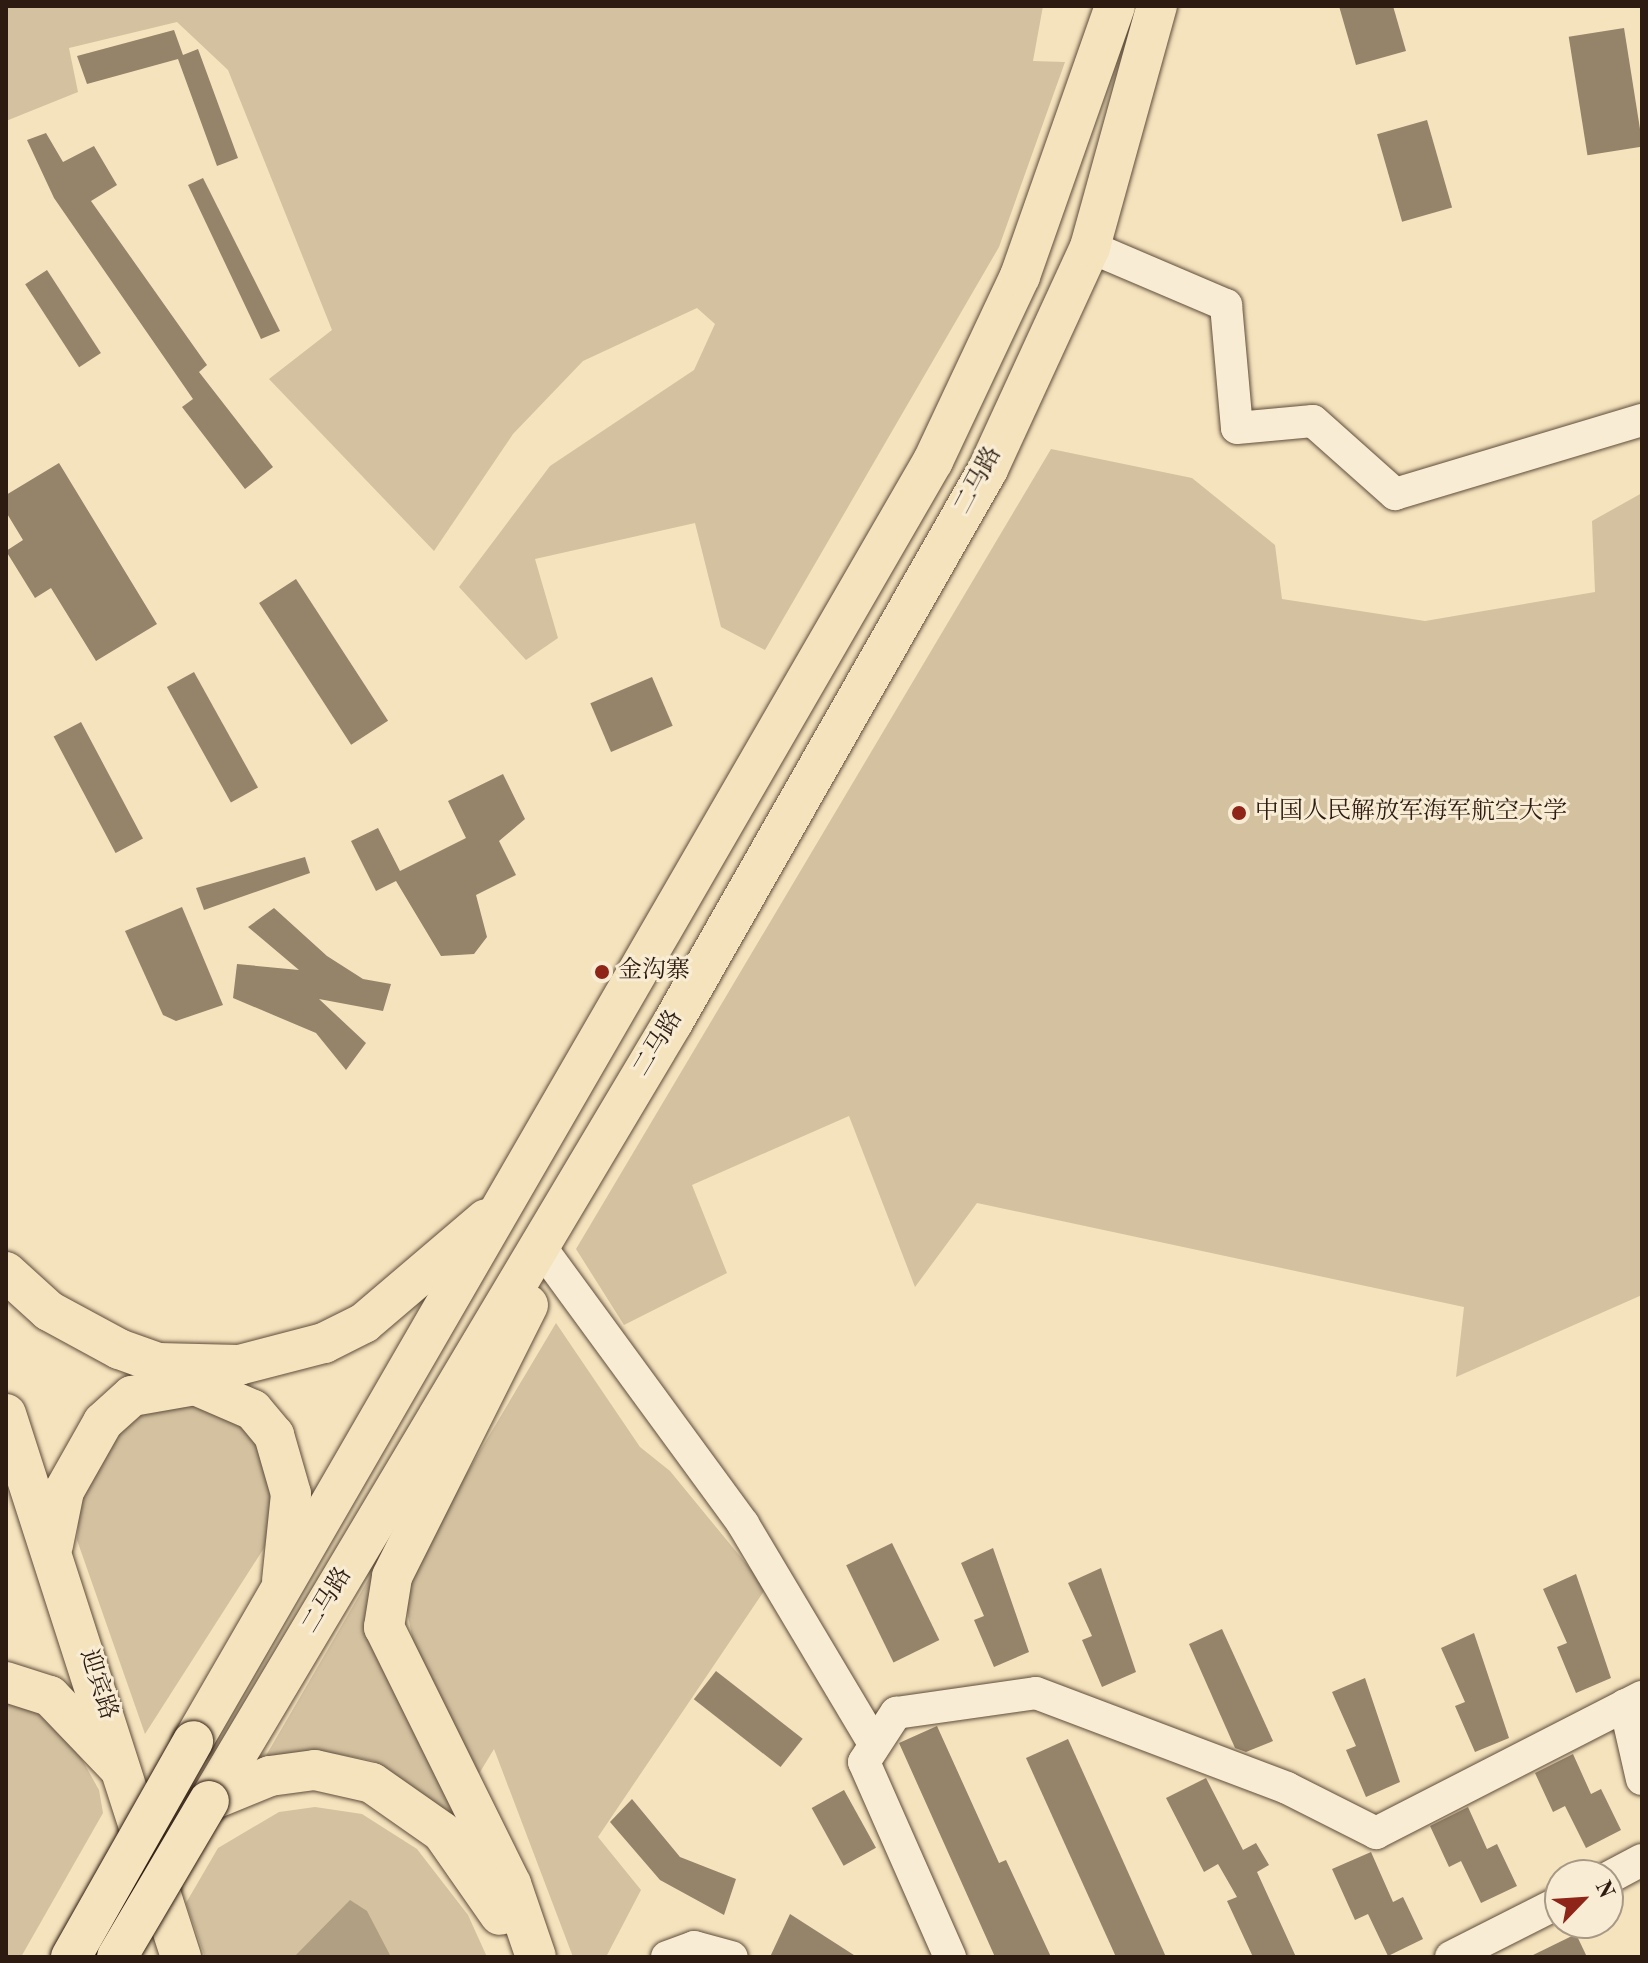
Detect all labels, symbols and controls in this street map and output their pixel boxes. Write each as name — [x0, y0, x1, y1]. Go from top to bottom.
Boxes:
street label: 二马路 — [949, 442, 1009, 520]
place label: 中国人民解放军海军航空大学 — [1255, 799, 1567, 827]
marker: 中国人民解放军海军航空大学 — [1230, 804, 1248, 822]
place label: 金沟寨 — [618, 958, 690, 986]
marker: 金沟寨 — [593, 963, 611, 981]
street label: 二马路 — [628, 1006, 690, 1082]
street label: 二马路 — [297, 1563, 359, 1639]
street label: 迎宾路 — [72, 1646, 122, 1724]
north arrow — [1544, 1859, 1624, 1939]
text: N — [1590, 1877, 1617, 1902]

